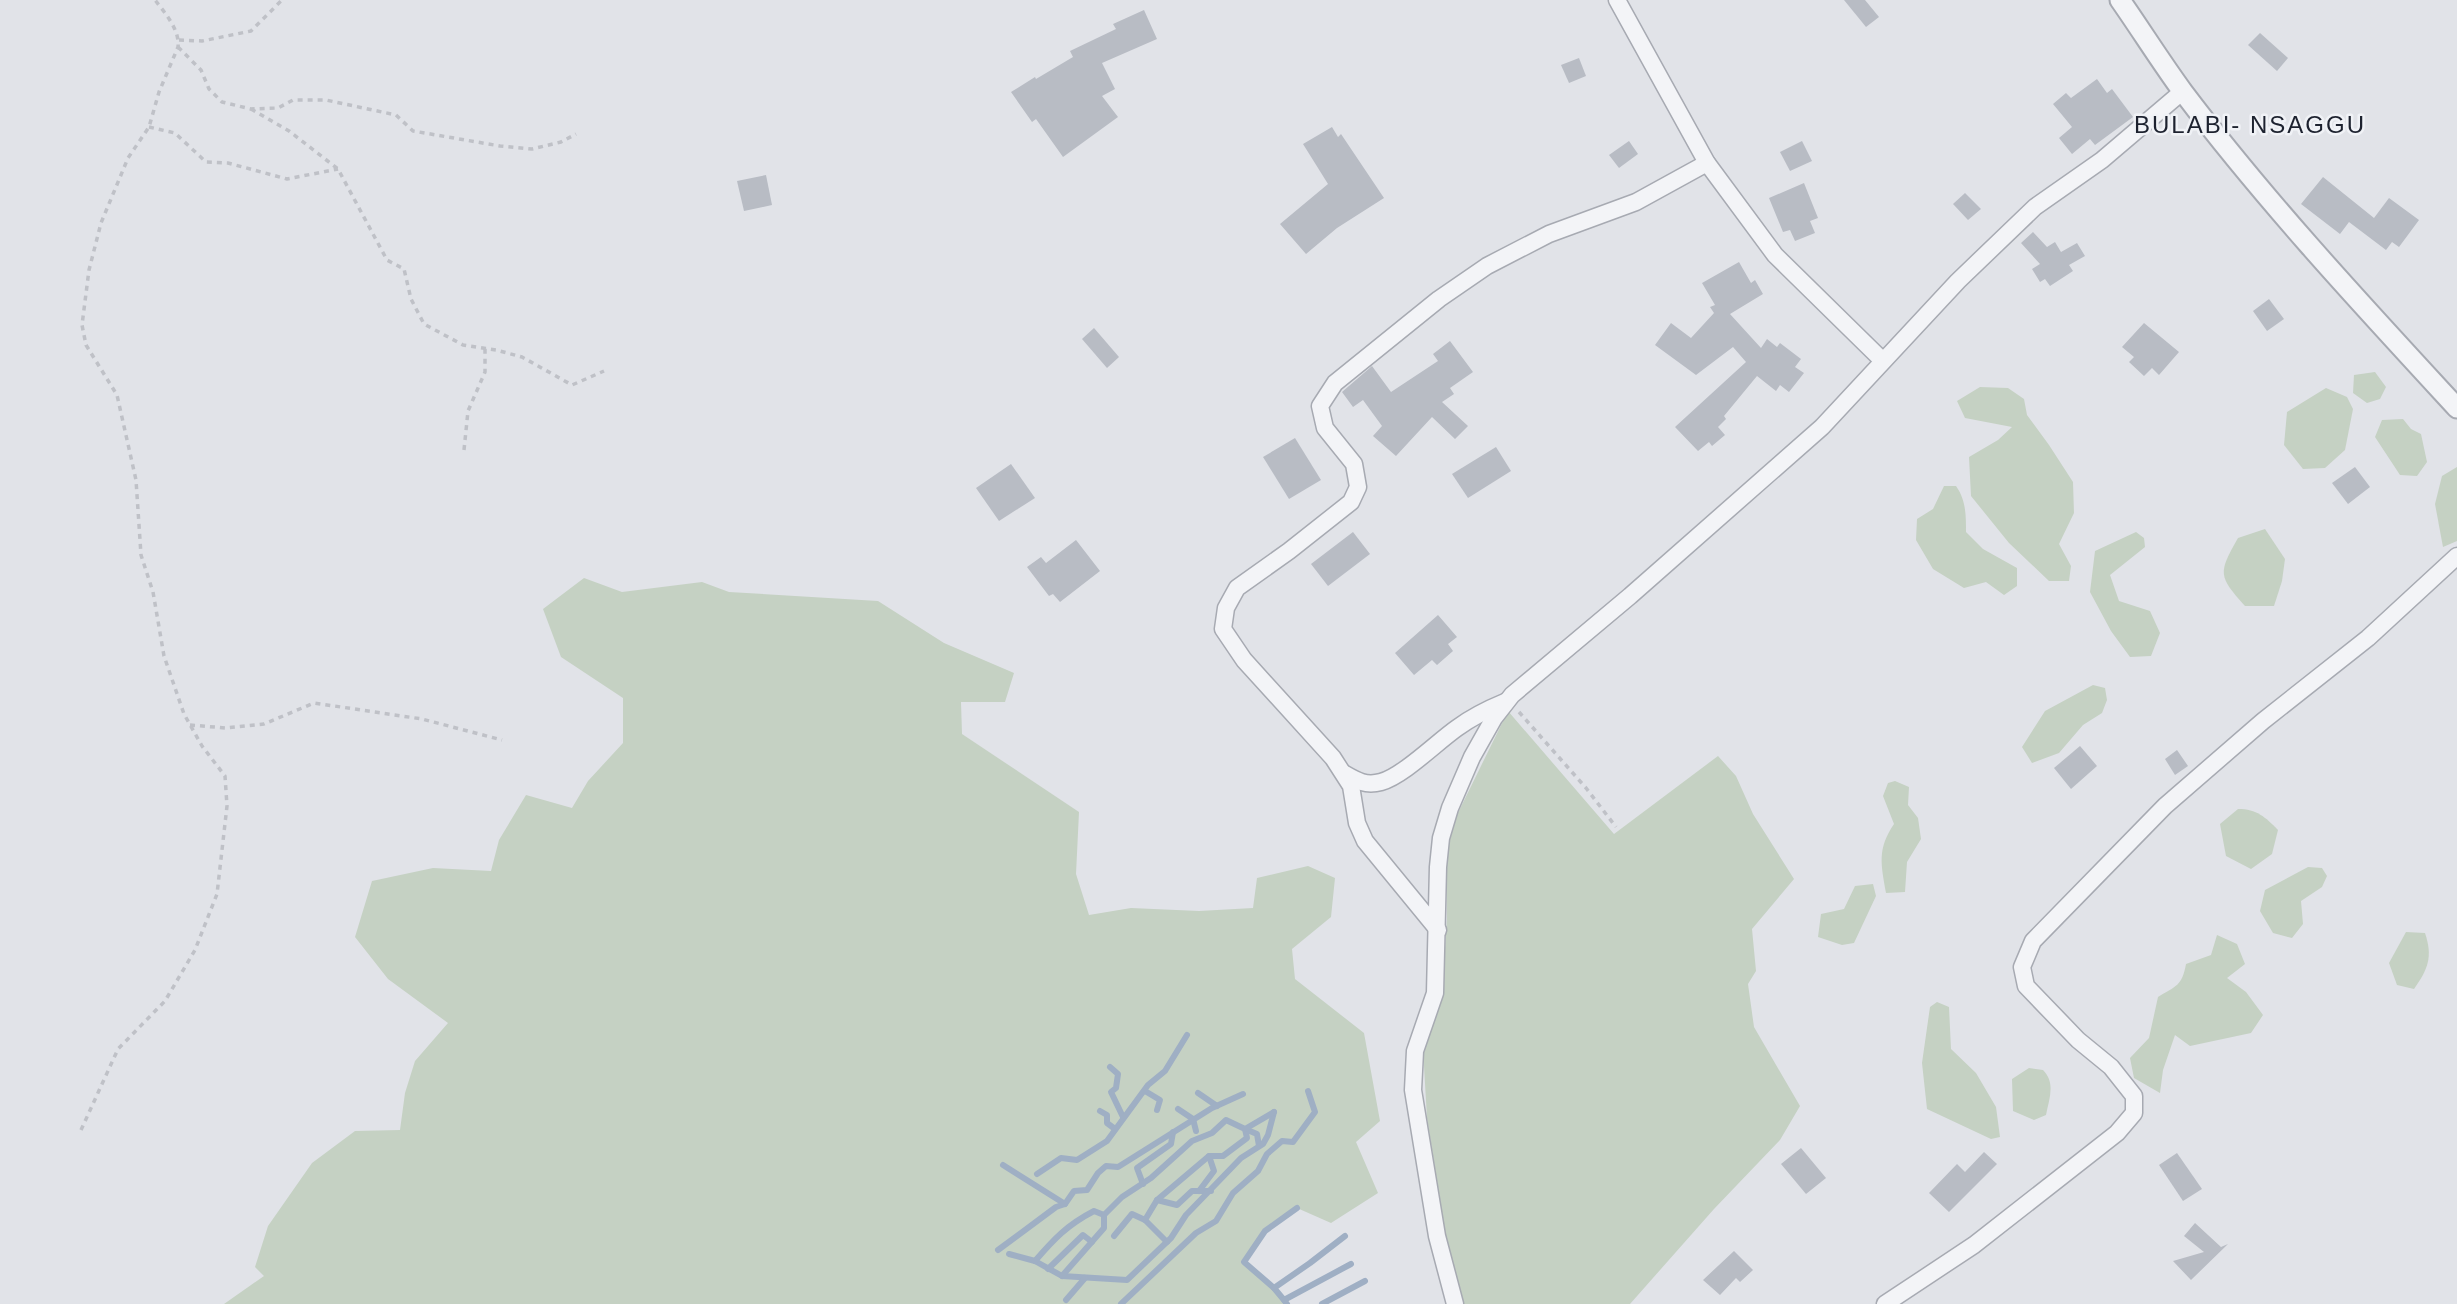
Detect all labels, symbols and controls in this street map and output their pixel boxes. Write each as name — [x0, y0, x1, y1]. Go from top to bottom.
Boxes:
district label: BULABI- NSAGGU — [2134, 111, 2366, 138]

